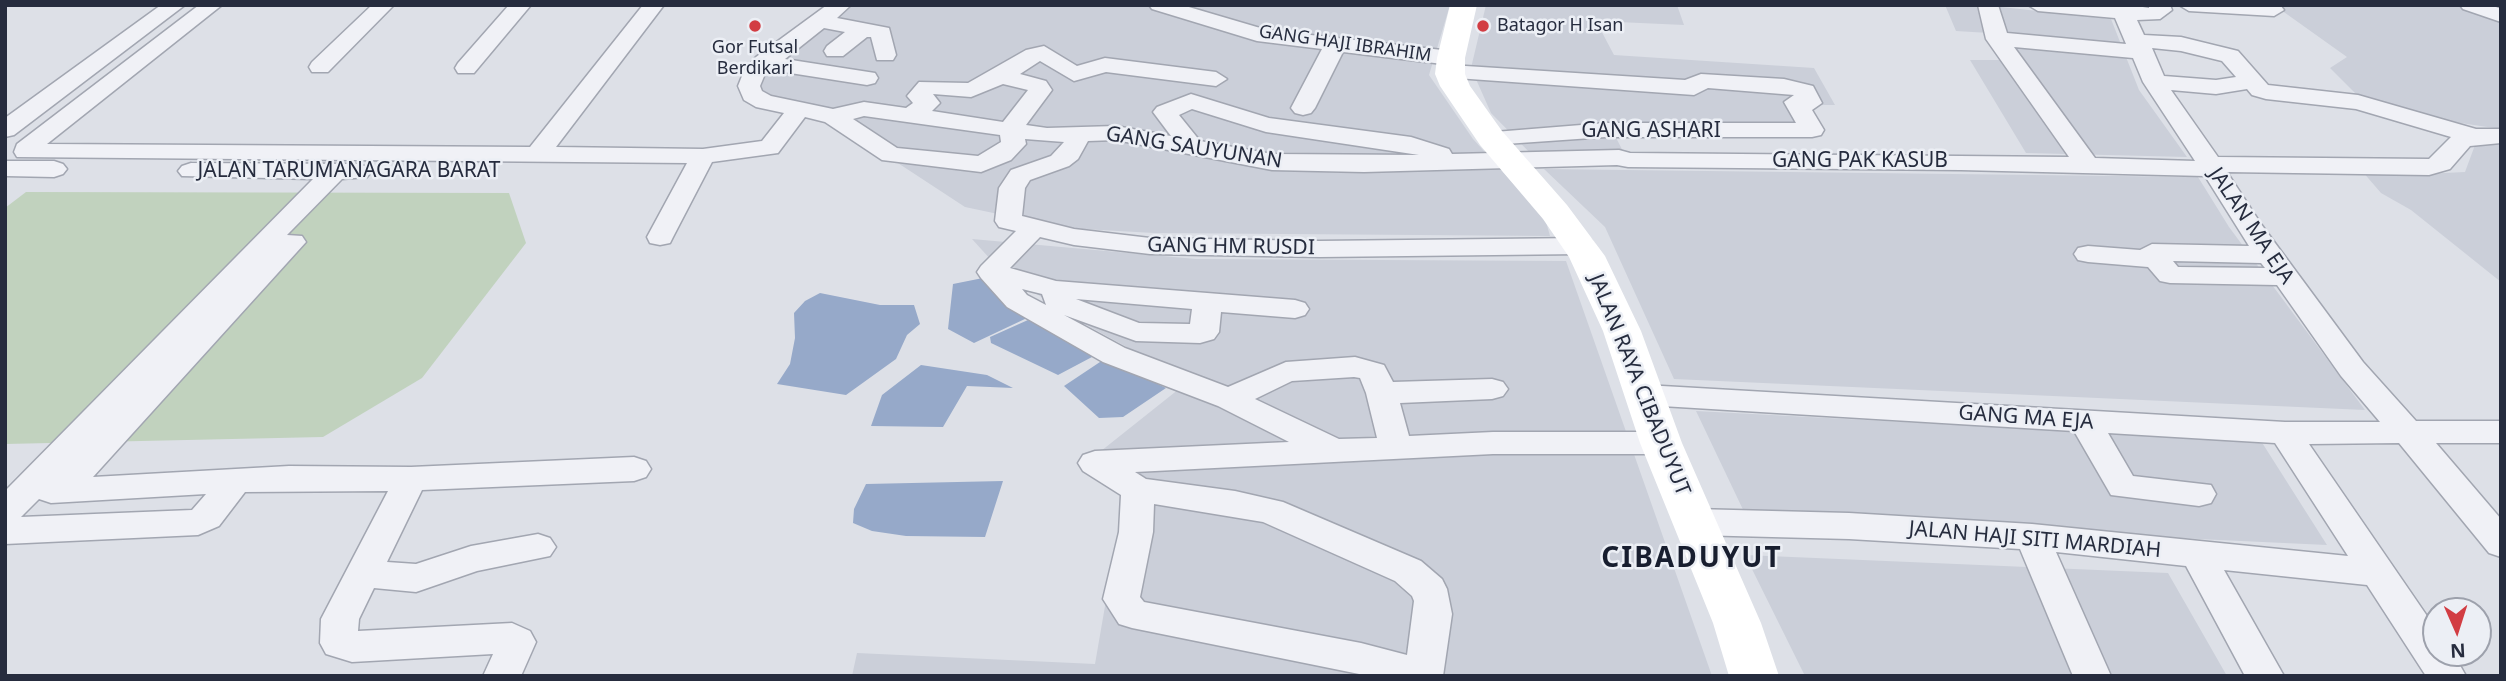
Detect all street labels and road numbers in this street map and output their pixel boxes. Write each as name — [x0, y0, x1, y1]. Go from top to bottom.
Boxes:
street label: GANG HAJI IBRAHIM — [1257, 21, 1433, 67]
street label: GANG ASHARI — [1581, 118, 1721, 144]
street label: GANG SAUYUNAN — [1104, 122, 1284, 174]
street label: GANG PAK KASUB — [1772, 148, 1948, 174]
street label: JALAN TARUMANAGARA BARAT — [198, 158, 500, 184]
street label: JALAN MA EJA — [2203, 163, 2299, 289]
street label: GANG HM RUSDI — [1147, 233, 1315, 261]
street label: JALAN RAYA CIBADUYUT — [1583, 271, 1695, 499]
street label: GANG MA EJA — [1958, 401, 2094, 435]
street label: JALAN HAJI SITI MARDIAH — [1908, 516, 2162, 564]

